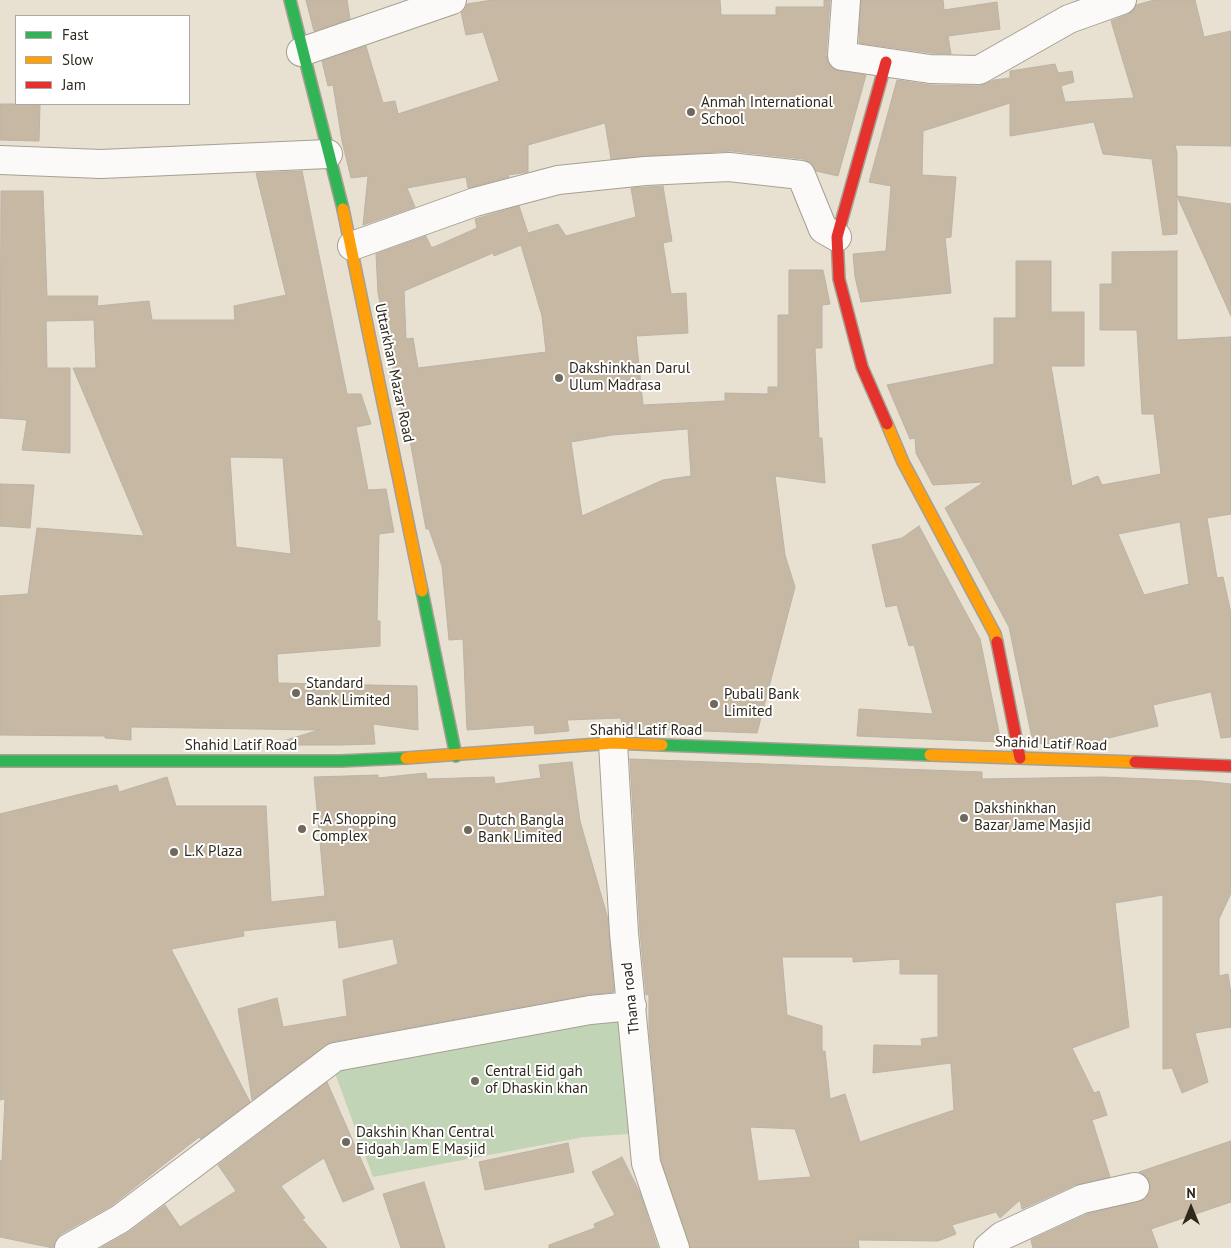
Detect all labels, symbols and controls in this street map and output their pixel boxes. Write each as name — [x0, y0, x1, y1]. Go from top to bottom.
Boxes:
legend — [15, 15, 190, 105]
text: Fast — [62, 25, 89, 44]
text: Slow — [62, 50, 93, 69]
text: Jam — [62, 75, 86, 94]
place label: Anmah International School — [701, 94, 833, 129]
marker: Anmah International School — [685, 106, 697, 118]
street label: Uttarkhan Mazar Road — [370, 302, 418, 444]
place label: Dakshinkhan Darul Ulum Madrasa — [569, 360, 690, 395]
marker: Dakshinkhan Darul Ulum Madrasa — [553, 372, 565, 384]
place label: Standard Bank Limited — [306, 675, 390, 710]
place label: Pubali Bank Limited — [724, 686, 799, 721]
marker: Standard Bank Limited — [290, 687, 302, 699]
marker: Pubali Bank Limited — [708, 698, 720, 710]
street label: Shahid Latif Road — [590, 722, 702, 740]
street label: Shahid Latif Road — [994, 733, 1108, 755]
street label: Shahid Latif Road — [185, 737, 297, 755]
place label: Dakshinkhan Bazar Jame Masjid — [974, 800, 1091, 835]
place label: F.A Shopping Complex — [312, 811, 396, 846]
place label: Dutch Bangla Bank Limited — [478, 812, 564, 847]
marker: Dakshinkhan Bazar Jame Masjid — [958, 812, 970, 824]
marker: F.A Shopping Complex — [296, 823, 308, 835]
marker: Dutch Bangla Bank Limited — [462, 824, 474, 836]
place label: L.K Plaza — [184, 843, 242, 861]
marker: L.K Plaza — [168, 846, 180, 858]
street label: Thana road — [618, 961, 644, 1035]
place label: Central Eid gah of Dhaskin khan — [485, 1063, 588, 1098]
marker: Central Eid gah of Dhaskin khan — [469, 1075, 481, 1087]
place label: Dakshin Khan Central Eidgah Jam E Masjid — [356, 1124, 494, 1159]
marker: Dakshin Khan Central Eidgah Jam E Masjid — [340, 1136, 352, 1148]
north arrow — [1166, 1183, 1216, 1233]
text: N — [1186, 1184, 1196, 1202]

